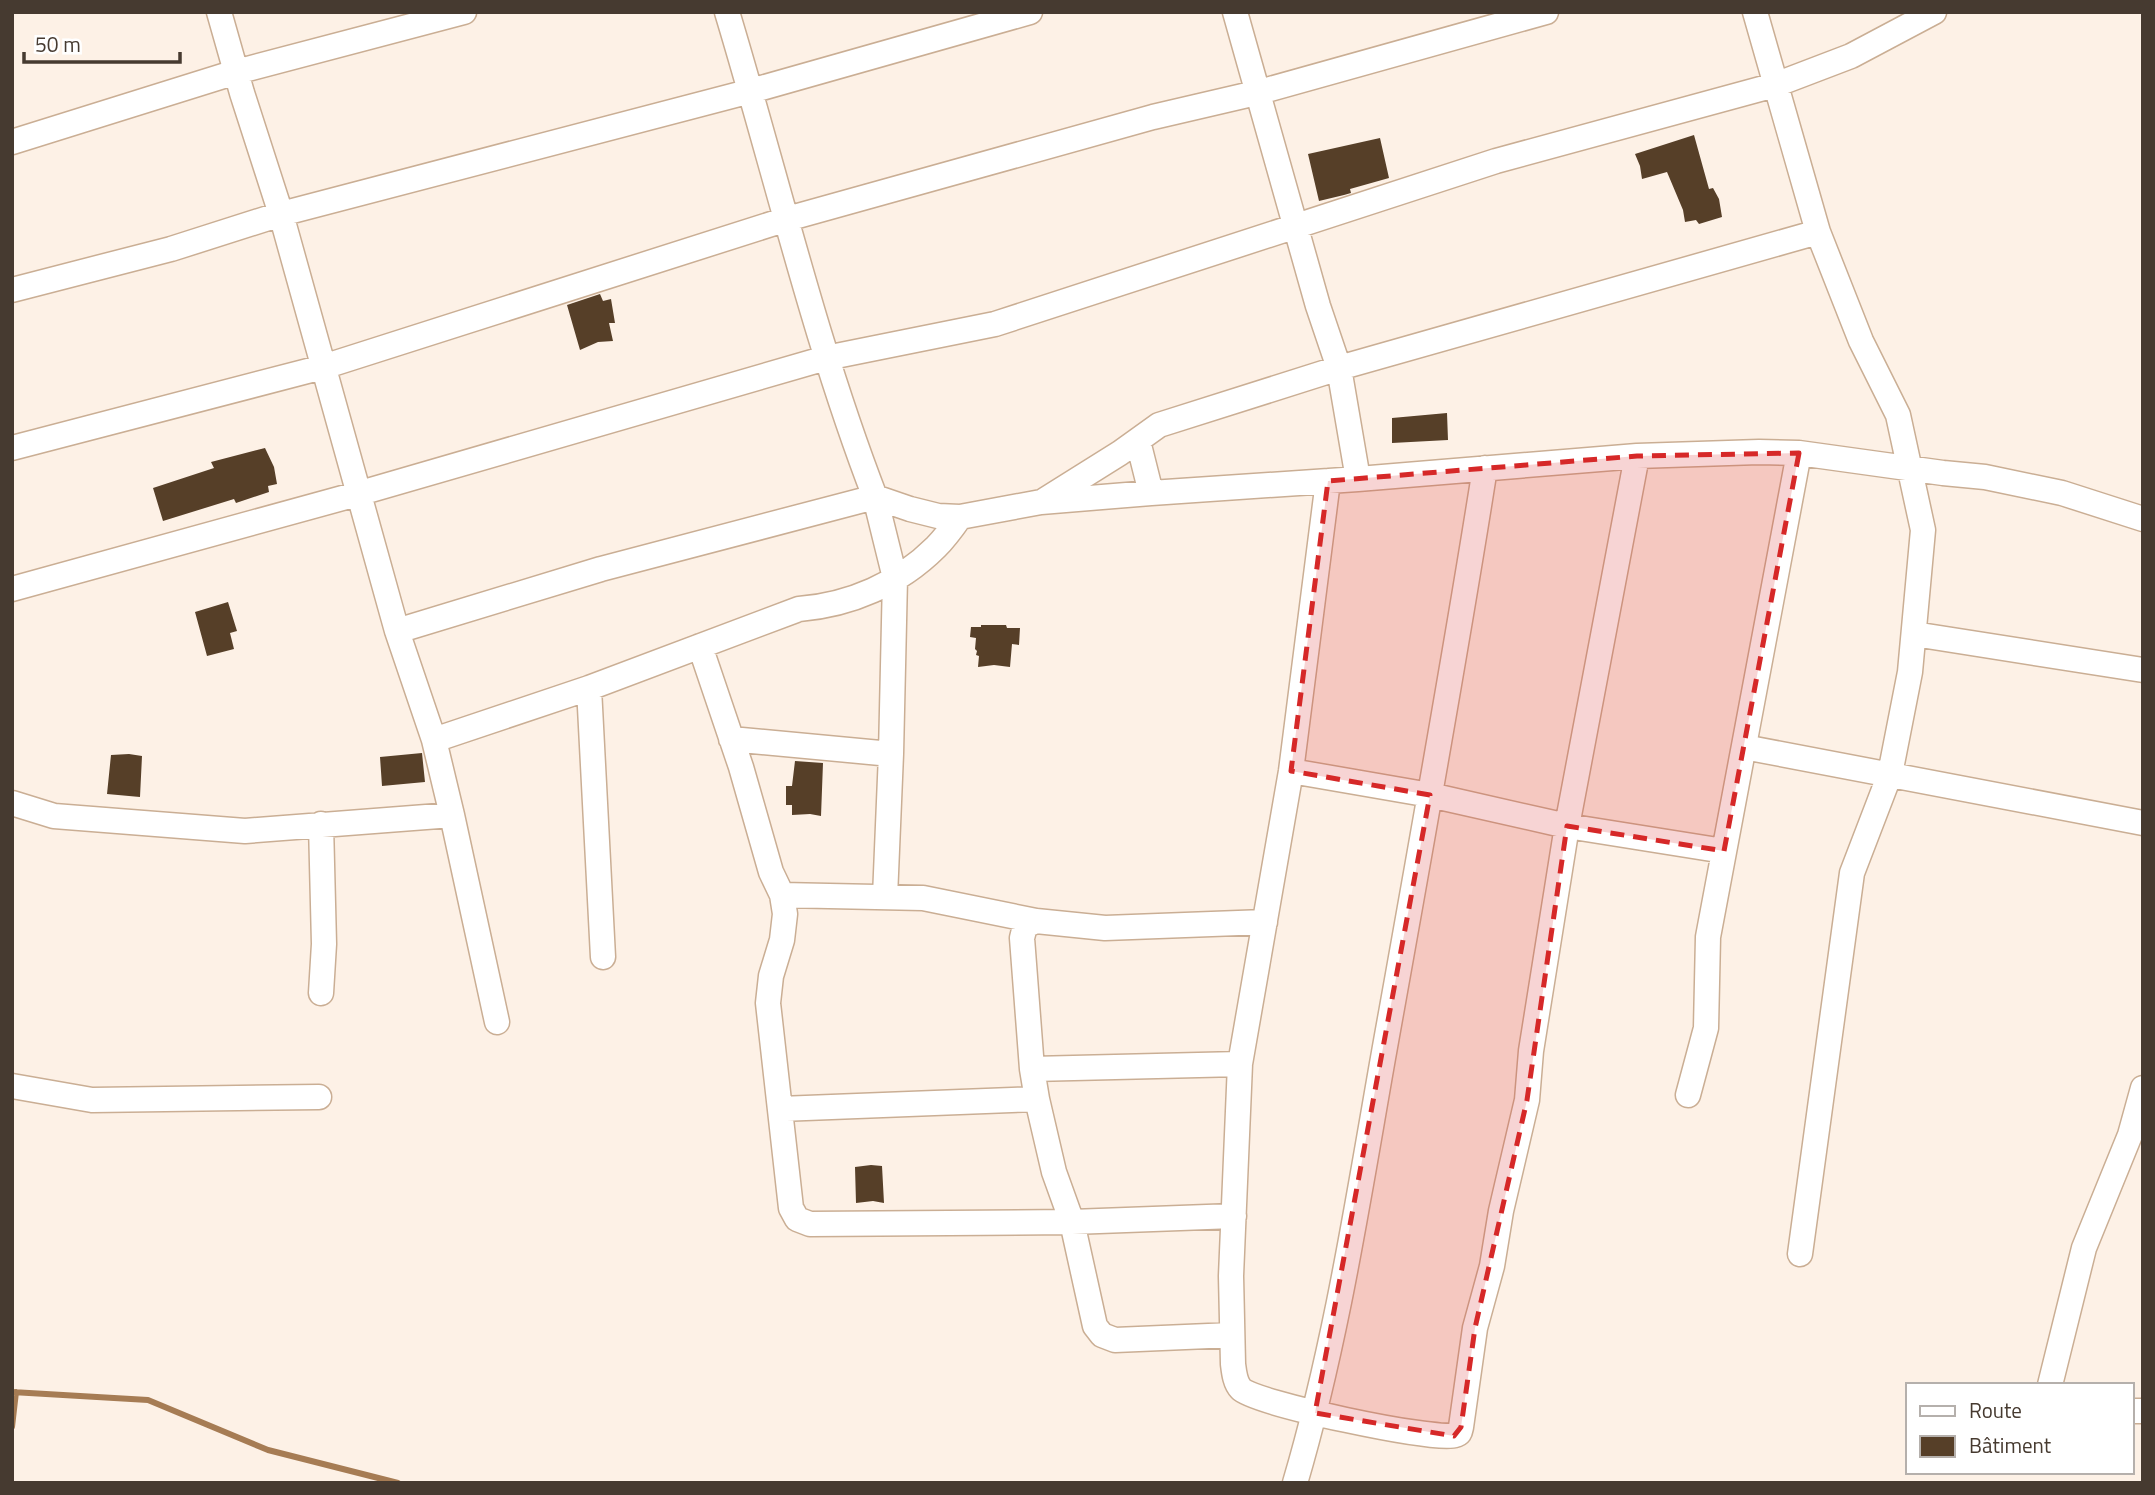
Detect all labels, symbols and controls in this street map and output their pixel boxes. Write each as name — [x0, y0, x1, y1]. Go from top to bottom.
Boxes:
scale bar — [24, 21, 180, 65]
text: 50 m — [35, 28, 81, 60]
legend — [1906, 1383, 2134, 1474]
text: Route — [1969, 1394, 2022, 1426]
text: Bâtiment — [1969, 1429, 2052, 1461]

